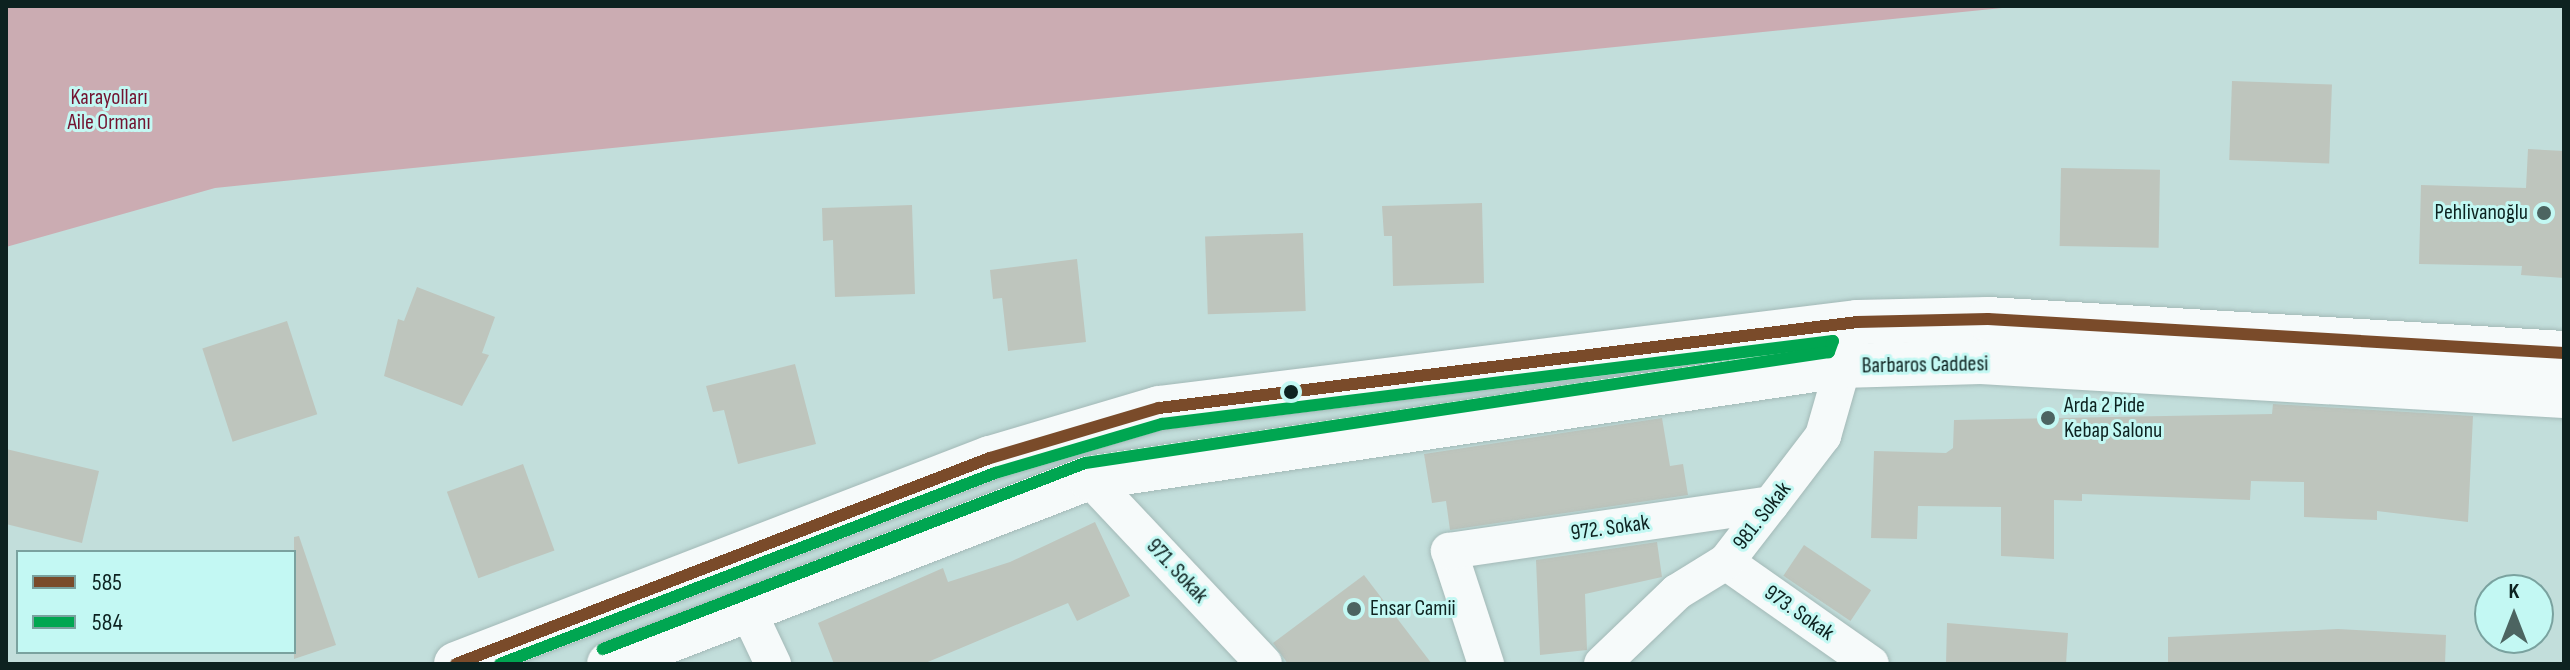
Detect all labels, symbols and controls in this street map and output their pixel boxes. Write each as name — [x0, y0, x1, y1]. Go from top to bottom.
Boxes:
park label: Karayolları Aile Ormanı — [67, 84, 151, 136]
place label: Pehlivanoğlu — [2435, 200, 2528, 226]
marker: Pehlivanoğlu — [2535, 204, 2553, 222]
street label: Barbaros Caddesi — [1861, 351, 1989, 379]
unlabelled marker — [1283, 384, 1299, 400]
place label: Arda 2 Pide Kebap Salonu — [2064, 392, 2162, 444]
marker: Arda 2 Pide Kebap Salonu — [2039, 409, 2057, 427]
street label: 981. Sokak — [1727, 477, 1797, 555]
street label: 972. Sokak — [1569, 509, 1651, 547]
street label: 971. Sokak — [1141, 533, 1213, 609]
legend — [16, 550, 296, 654]
text: 585 — [92, 568, 122, 597]
north arrow — [2474, 574, 2554, 654]
text: K — [2509, 578, 2519, 605]
street label: 973. Sokak — [1759, 579, 1839, 647]
place label: Ensar Camii — [1370, 596, 1456, 622]
marker: Ensar Camii — [1345, 600, 1363, 618]
text: 584 — [92, 608, 123, 637]

